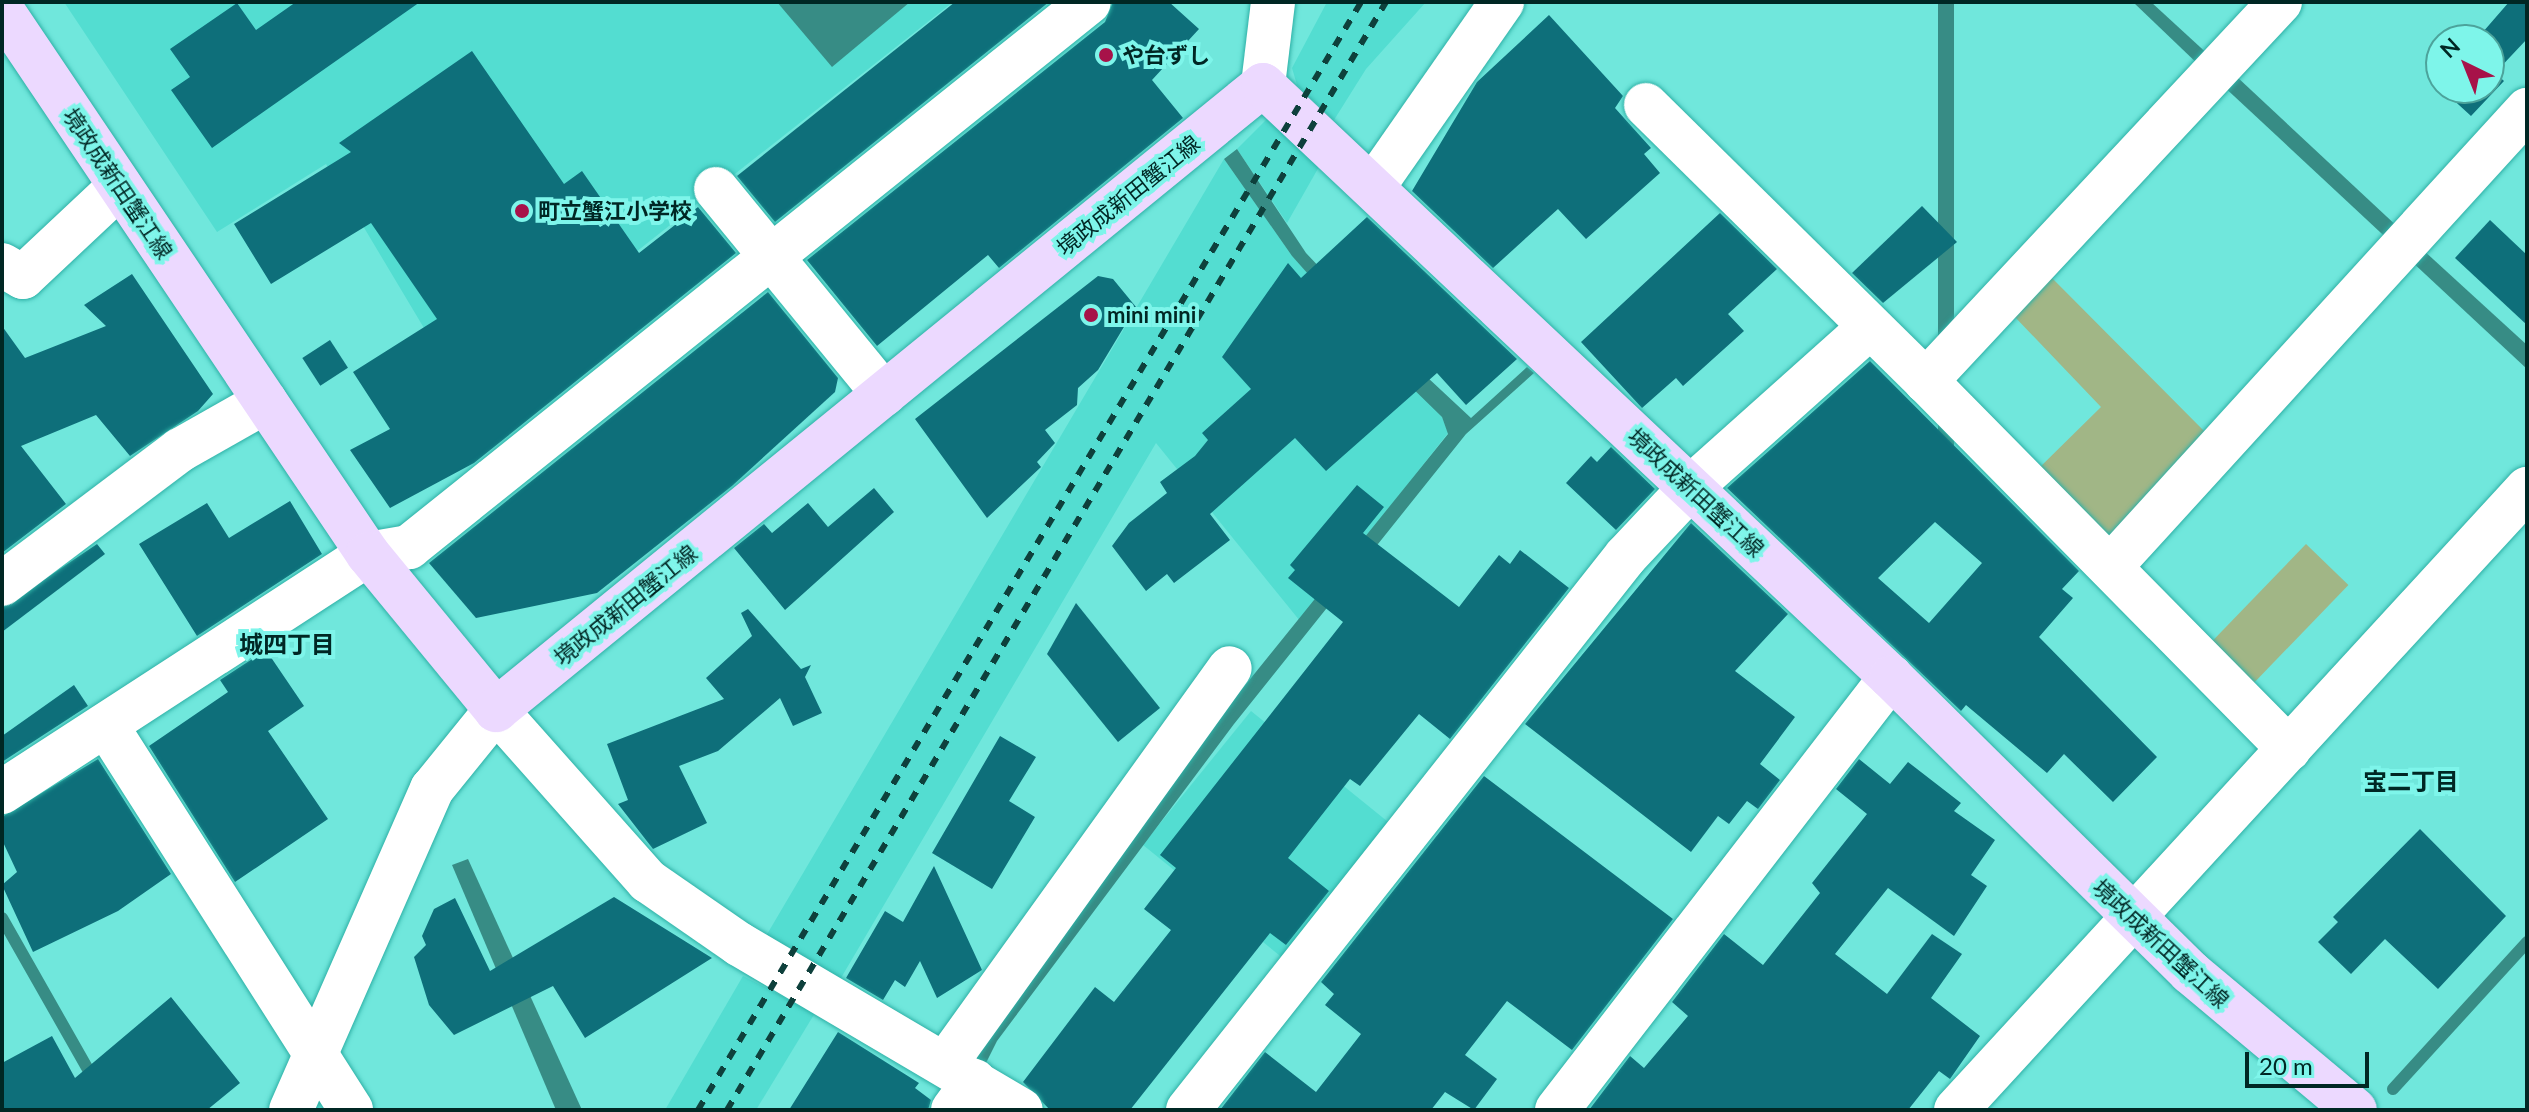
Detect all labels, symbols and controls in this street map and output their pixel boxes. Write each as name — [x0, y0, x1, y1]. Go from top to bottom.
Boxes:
north arrow — [2425, 24, 2505, 104]
text: N — [2434, 32, 2465, 63]
place label: や台ずし — [1122, 42, 1210, 68]
marker: や台ずし — [1097, 46, 1115, 64]
street label: 境政成新田蟹江線 — [58, 103, 178, 263]
street label: 境政成新田蟹江線 — [1051, 129, 1205, 261]
place label: 町立蟹江小学校 — [538, 198, 692, 224]
marker: 町立蟹江小学校 — [513, 202, 531, 220]
place label: mini mini — [1107, 302, 1196, 328]
marker: mini mini — [1082, 306, 1100, 324]
street label: 境政成新田蟹江線 — [1623, 422, 1769, 562]
street label: 境政成新田蟹江線 — [548, 539, 702, 671]
district label: 城四丁目 — [239, 630, 335, 658]
district label: 宝二丁目 — [2363, 767, 2459, 795]
street label: 境政成新田蟹江線 — [2088, 873, 2234, 1013]
scale bar — [2249, 1036, 2373, 1086]
text: 20 m — [2259, 1051, 2313, 1080]

